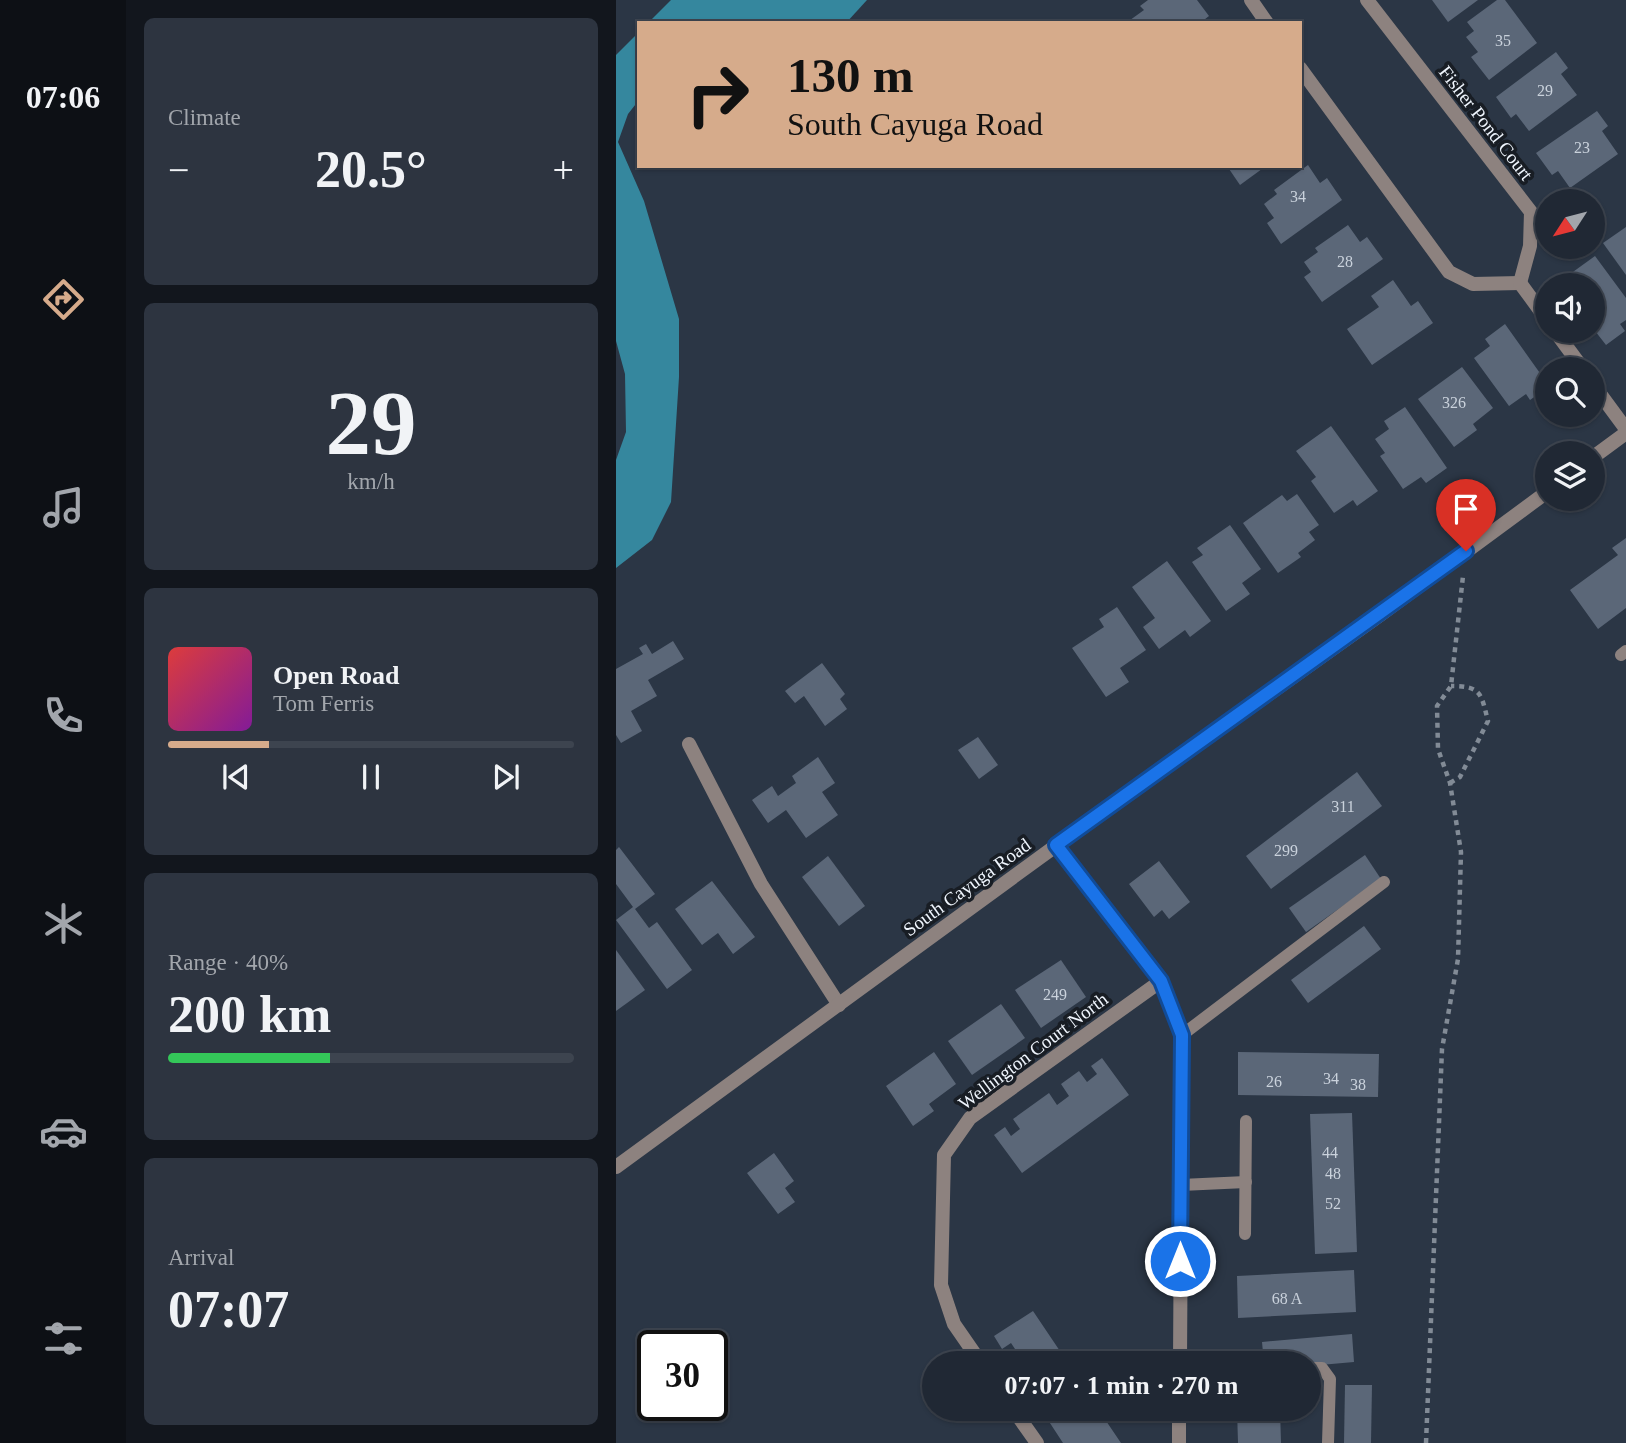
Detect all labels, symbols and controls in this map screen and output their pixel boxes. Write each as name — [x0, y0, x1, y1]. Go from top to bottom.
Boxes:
house number: 35 — [1495, 32, 1511, 49]
text: 130 m — [787, 48, 914, 103]
icon: right — [672, 49, 763, 140]
street label: Fisher Pond Court — [1435, 62, 1538, 185]
text: 07:06 — [26, 79, 100, 115]
house number: 29 — [1537, 82, 1553, 99]
text: Climate — [168, 105, 241, 130]
text: South Cayuga Road — [787, 106, 1043, 142]
house number: 23 — [1574, 139, 1590, 156]
text: 20.5° — [315, 141, 427, 198]
text: − — [168, 149, 189, 191]
text: + — [553, 149, 574, 191]
house number: 34 — [1290, 188, 1306, 205]
north arrow — [1535, 189, 1605, 259]
map controls — [1535, 189, 1605, 511]
house number: 28 — [1337, 253, 1353, 270]
button: sound — [1535, 273, 1605, 343]
icon: directions — [39, 275, 88, 324]
button: search — [1535, 357, 1605, 427]
text: 29 — [326, 373, 417, 474]
house number: 326 — [1442, 394, 1466, 411]
button: layers — [1535, 441, 1605, 511]
text: km/h — [347, 469, 395, 494]
pin — [1436, 479, 1496, 551]
icon: music — [39, 483, 88, 532]
icon: arrive — [1447, 490, 1485, 528]
text: Open Road — [273, 661, 399, 690]
icon: phone — [39, 691, 88, 740]
text: Tom Ferris — [273, 691, 374, 716]
icon: previous — [217, 758, 255, 796]
icon: pause — [352, 758, 390, 796]
icon: next — [487, 758, 525, 796]
house number: 311 — [1331, 798, 1355, 815]
street label: South Cayuga Road — [899, 834, 1035, 940]
house number: 299 — [1274, 842, 1298, 859]
icon: climate — [39, 899, 88, 948]
text: Range · 40% — [168, 950, 288, 975]
text: 200 km — [168, 986, 331, 1043]
house number: 249 — [1043, 986, 1067, 1003]
street label: Wellington Court North — [954, 988, 1112, 1114]
house number: 34 — [1323, 1070, 1339, 1087]
house number: 26 — [1266, 1073, 1282, 1090]
house number: 38 — [1350, 1076, 1366, 1093]
icon: car — [39, 1107, 88, 1156]
house number: 44 — [1322, 1144, 1338, 1161]
house number: 48 — [1325, 1165, 1341, 1182]
house number: 52 — [1325, 1195, 1341, 1212]
position arrow — [1143, 1224, 1217, 1298]
text: Arrival — [168, 1245, 234, 1270]
text: 07:07 — [168, 1281, 289, 1338]
house number: 68 A — [1272, 1290, 1303, 1307]
icon: filters — [39, 1314, 88, 1363]
speed limit sign: 30 — [637, 1330, 728, 1421]
text: 07:07 · 1 min · 270 m — [1005, 1371, 1239, 1400]

